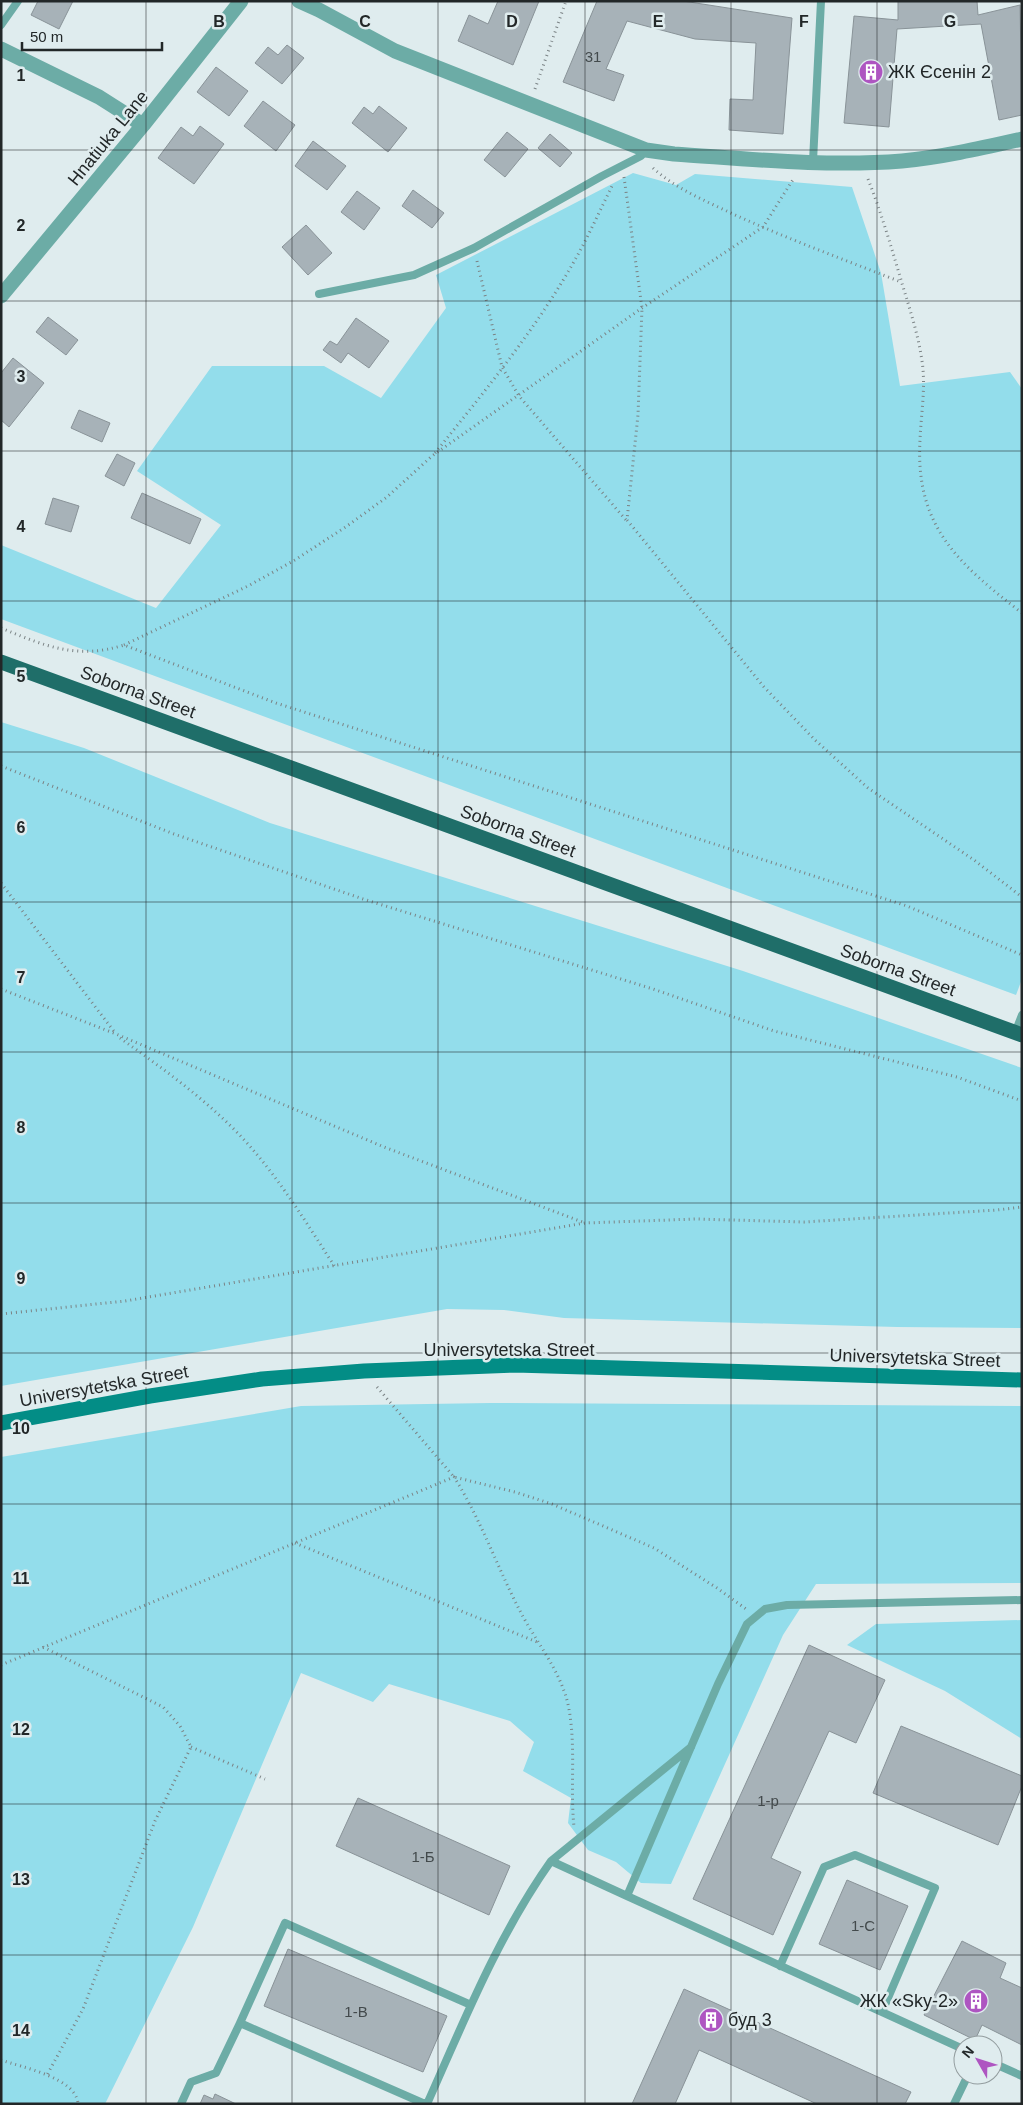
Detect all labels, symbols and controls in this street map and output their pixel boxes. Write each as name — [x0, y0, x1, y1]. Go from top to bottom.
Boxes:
text: B — [213, 13, 225, 30]
text: C — [359, 13, 371, 30]
text: D — [506, 13, 518, 30]
text: E — [653, 13, 664, 30]
text: F — [799, 13, 809, 30]
text: G — [944, 13, 956, 30]
scale bar — [22, 20, 162, 52]
text: 50 m — [30, 28, 63, 45]
house number: 31 — [585, 48, 601, 65]
building icon: ЖК Єсенін 2 — [858, 59, 884, 85]
place label: ЖК Єсенін 2 — [888, 62, 991, 82]
text: 1 — [17, 67, 26, 84]
street label: Hnatiuka Lane — [64, 87, 152, 189]
text: 2 — [17, 217, 26, 234]
text: 3 — [17, 368, 26, 385]
text: 4 — [17, 518, 26, 535]
street label: Soborna Street — [78, 662, 198, 722]
text: 5 — [17, 668, 26, 685]
street label: Soborna Street — [458, 801, 578, 861]
text: 6 — [17, 819, 26, 836]
street label: Soborna Street — [838, 940, 958, 1000]
text: 7 — [17, 969, 26, 986]
text: 8 — [17, 1119, 26, 1136]
text: 9 — [17, 1270, 26, 1287]
street label: Universytetska Street — [423, 1340, 595, 1360]
street label: Universytetska Street — [829, 1345, 1001, 1371]
street label: Universytetska Street — [18, 1361, 190, 1411]
text: 10 — [12, 1420, 30, 1437]
text: 11 — [13, 1570, 30, 1587]
text: 12 — [12, 1721, 30, 1738]
house number: 1-р — [757, 1792, 779, 1809]
house number: 1-Б — [411, 1848, 435, 1865]
text: 13 — [12, 1871, 30, 1888]
house number: 1-С — [851, 1917, 875, 1934]
building icon: ЖК «Sky-2» — [963, 1988, 989, 2014]
place label: ЖК «Sky-2» — [860, 1991, 958, 2011]
house number: 1-В — [344, 2003, 368, 2020]
building icon: буд 3 — [698, 2007, 724, 2033]
place label: буд 3 — [728, 2010, 772, 2030]
text: 14 — [12, 2022, 30, 2039]
north arrow — [953, 2035, 1003, 2085]
text: N — [958, 2043, 977, 2061]

